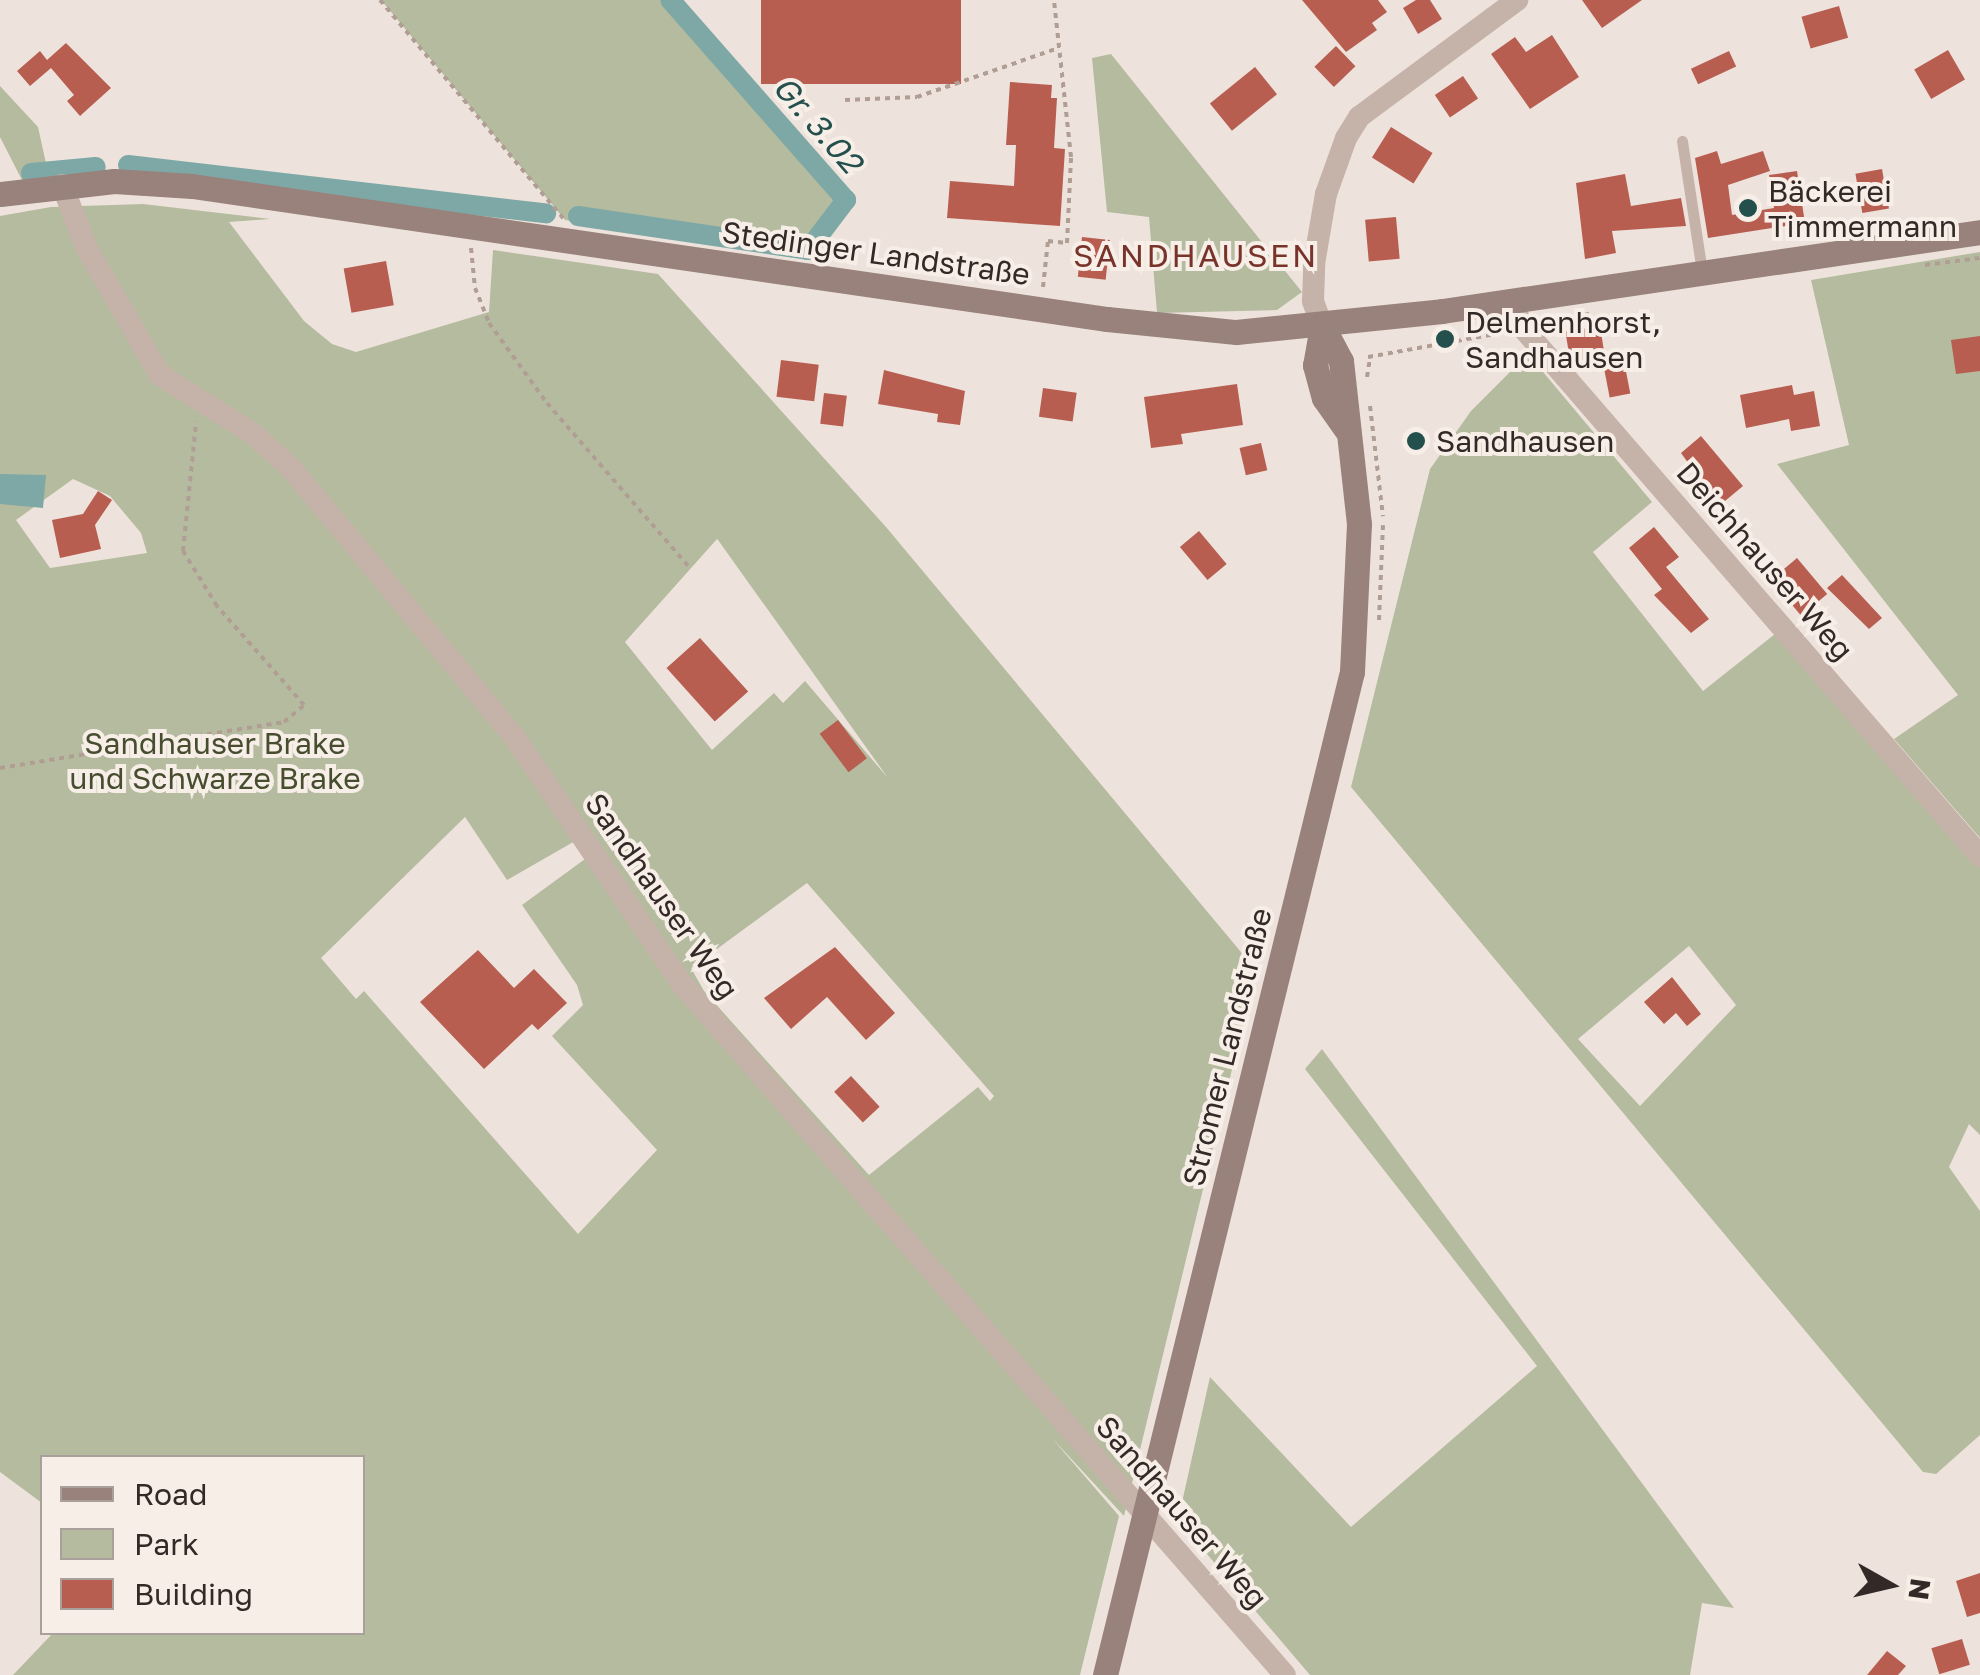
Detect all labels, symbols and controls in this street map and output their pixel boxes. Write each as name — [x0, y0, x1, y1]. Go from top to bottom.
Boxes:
water label: Gr. 3.02 — [766, 68, 870, 180]
place label: Bäckerei Timmermann — [1768, 173, 1957, 244]
marker: Bäckerei Timmermann — [1737, 197, 1759, 219]
street label: Stedinger Landstraße — [720, 214, 1032, 292]
district label: SANDHAUSEN — [1073, 236, 1319, 274]
place label: Delmenhorst, Sandhausen — [1465, 304, 1661, 374]
marker: Delmenhorst, Sandhausen — [1434, 328, 1456, 350]
place label: Sandhausen — [1436, 423, 1614, 459]
marker: Sandhausen — [1405, 430, 1427, 452]
street label: Deichhauser Weg — [1669, 455, 1861, 667]
park label: Sandhauser Brake und Schwarze Brake — [69, 725, 361, 796]
street label: Sandhauser Weg — [578, 786, 746, 1006]
street label: Stromer Landstraße — [1175, 904, 1279, 1190]
street label: Sandhauser Weg — [1089, 1409, 1275, 1615]
legend — [40, 1455, 365, 1635]
text: Road — [134, 1476, 208, 1512]
text: Park — [134, 1526, 199, 1562]
north arrow — [1840, 1535, 1940, 1635]
text: Building — [134, 1576, 253, 1612]
text: N — [1902, 1576, 1938, 1602]

